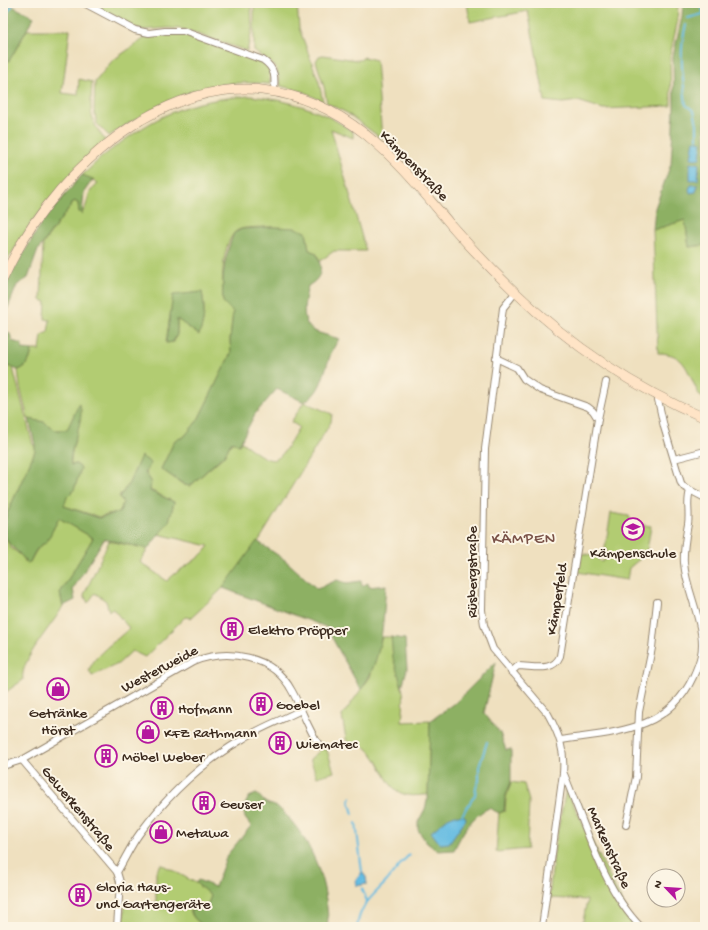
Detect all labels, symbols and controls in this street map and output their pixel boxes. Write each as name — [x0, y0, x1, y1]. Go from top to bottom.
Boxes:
street label: Kämpenstraße — [375, 127, 452, 206]
school or university icon: Kämpenschule — [620, 516, 646, 542]
street label: Rüsbergstraße — [464, 526, 482, 618]
district label: KÄMPEN — [492, 531, 556, 550]
place label: Kämpenschule — [590, 545, 676, 563]
street label: Kämperfeld — [543, 561, 573, 636]
building icon: Elektro Pröpper — [219, 616, 245, 642]
place label: Elektro Pröpper — [248, 622, 349, 640]
street label: Westerweide — [118, 642, 202, 698]
shop icon: Getränke Hörst — [45, 676, 71, 702]
building icon: Goebel — [248, 691, 274, 717]
building icon: Hofmann — [149, 695, 175, 721]
place label: Goebel — [276, 697, 320, 715]
place label: Hofmann — [178, 701, 232, 719]
place label: Getränke Hörst — [29, 705, 88, 740]
shop icon: KFZ Rathmann — [135, 719, 161, 745]
place label: KFZ Rathmann — [164, 725, 257, 743]
building icon: Wiematec — [267, 730, 293, 756]
place label: Wiematec — [296, 736, 359, 754]
building icon: Möbel Weber — [93, 743, 119, 769]
place label: Möbel Weber — [122, 749, 206, 767]
street label: Gewerkenstraße — [37, 763, 118, 856]
building icon: Geuser — [191, 790, 217, 816]
place label: Geuser — [220, 796, 265, 814]
street label: Markenstraße — [582, 804, 634, 892]
shop icon: Metawa — [148, 819, 174, 845]
place label: Metawa — [176, 825, 229, 843]
north arrow — [646, 868, 686, 908]
place label: Gloria Haus- und Gartengeräte — [96, 879, 211, 914]
text: N — [652, 879, 666, 890]
building icon: Gloria Haus- und Gartengeräte — [67, 882, 93, 908]

